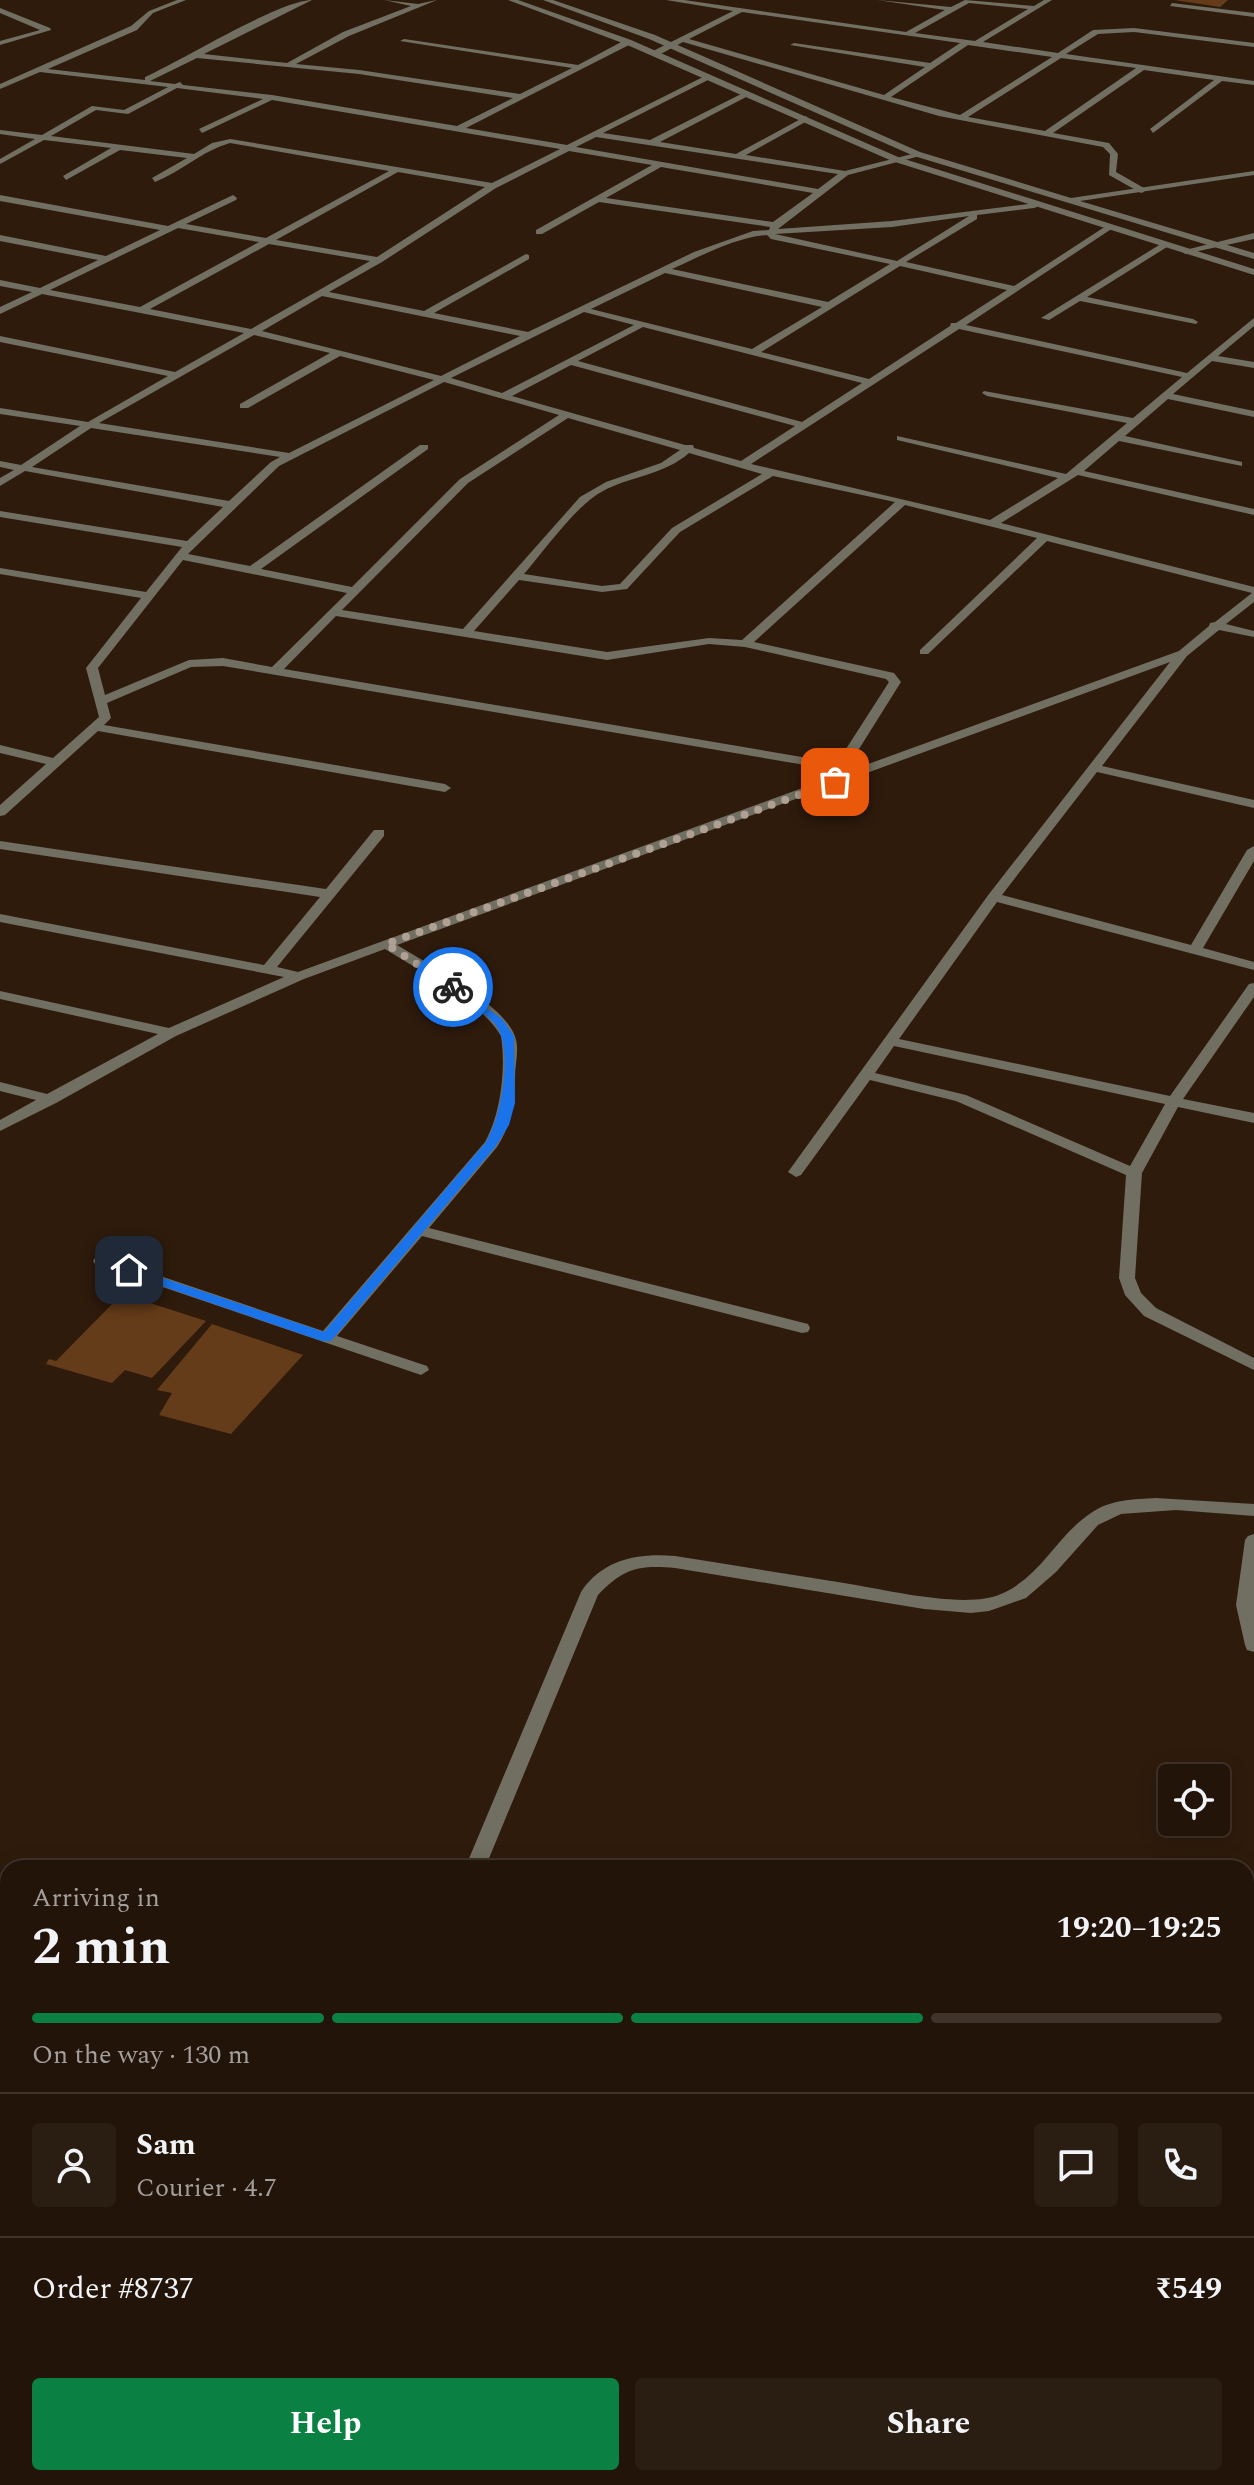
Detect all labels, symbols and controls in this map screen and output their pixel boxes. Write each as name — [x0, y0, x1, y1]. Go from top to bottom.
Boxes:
pin — [801, 748, 869, 816]
icon: bag — [813, 760, 857, 804]
courier — [413, 947, 493, 1027]
icon: bike — [431, 965, 475, 1009]
pin — [95, 1236, 163, 1304]
icon: home — [107, 1248, 151, 1292]
map controls — [1158, 1764, 1230, 1836]
button: locate — [1158, 1764, 1230, 1836]
text: Arriving in — [32, 1878, 160, 1918]
text: 19:20–19:25 — [1056, 1905, 1222, 1951]
text: 2 min — [32, 1908, 170, 1987]
text: On the way · 130 m — [32, 2035, 250, 2075]
text: Sam — [136, 2122, 196, 2168]
button: person — [32, 2123, 116, 2207]
button: chat — [1034, 2123, 1118, 2207]
button: phone — [1138, 2123, 1222, 2207]
text: Courier · 4.7 — [136, 2168, 277, 2208]
text: Order #8737 — [32, 2266, 194, 2312]
text: ₹549 — [1155, 2266, 1222, 2312]
button: Help — [32, 2378, 619, 2470]
button: Share — [635, 2378, 1222, 2470]

